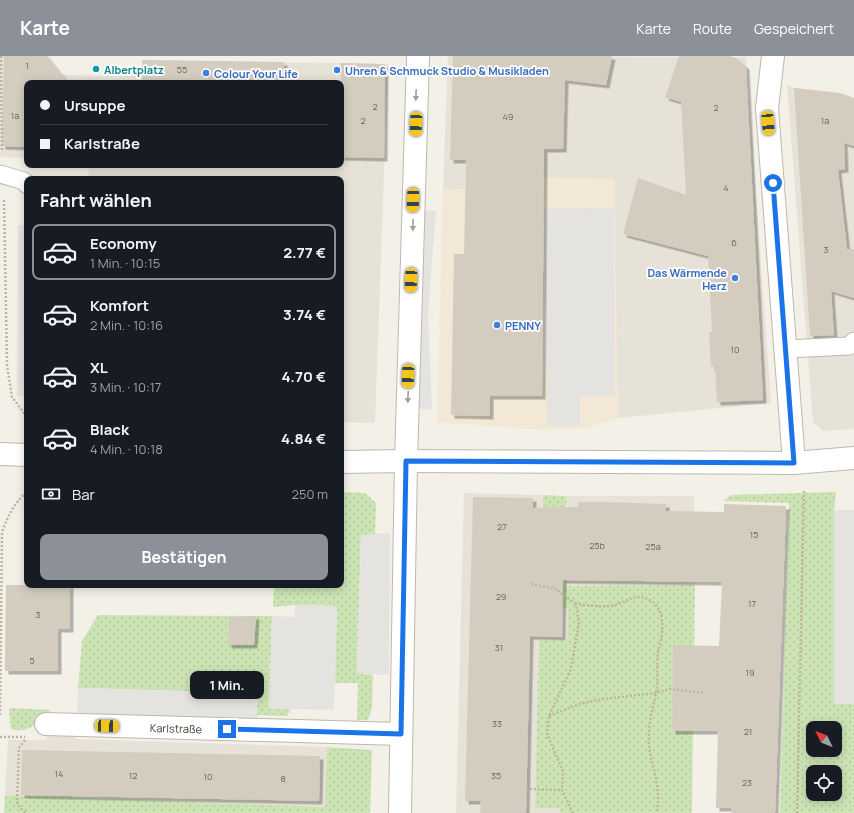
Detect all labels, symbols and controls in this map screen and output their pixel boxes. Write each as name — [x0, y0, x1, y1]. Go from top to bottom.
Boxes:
text: Karte — [20, 15, 70, 41]
text: Karte — [636, 19, 671, 38]
text: Route — [693, 19, 732, 38]
text: Gespeichert — [754, 19, 834, 38]
house number: 1 — [25, 59, 29, 72]
place label: Albertplatz — [104, 62, 164, 77]
house number: 55 — [177, 63, 187, 76]
place label: Uhren & Schmuck Studio & Musikladen — [345, 63, 549, 78]
marker: Albertplatz — [91, 64, 101, 74]
marker: Uhren & Schmuck Studio & Musikladen — [332, 65, 342, 75]
place label: Colour Your Life — [214, 66, 298, 81]
marker: Colour Your Life — [201, 68, 211, 78]
one-way arrow — [413, 89, 420, 101]
text: Ursuppe — [64, 95, 126, 116]
house number: 2 — [372, 100, 378, 113]
house number: 2 — [713, 101, 719, 114]
house number: 1a — [11, 109, 19, 122]
house number: 49 — [503, 110, 513, 123]
car — [761, 111, 775, 135]
car — [410, 112, 422, 136]
house number: 2 — [360, 114, 366, 127]
house number: 1a — [821, 114, 829, 127]
text: Karlstraße — [64, 133, 140, 154]
route start — [764, 174, 782, 192]
house number: 4 — [723, 181, 729, 194]
text: Fahrt wählen — [40, 188, 152, 212]
car — [407, 188, 419, 212]
one-way arrow — [409, 219, 416, 231]
text: Economy — [90, 233, 157, 254]
icon: car — [42, 234, 78, 270]
house number: 6 — [731, 236, 737, 249]
text: 2.77 € — [283, 242, 326, 263]
house number: 3 — [824, 243, 829, 256]
text: 1 Min. · 10:15 — [90, 254, 160, 272]
place label: Das Wärmende Herz — [647, 265, 727, 293]
car — [405, 268, 417, 292]
marker: Das Wärmende Herz — [730, 273, 740, 283]
text: Komfort — [90, 295, 149, 316]
icon: car — [42, 296, 78, 332]
text: 3.74 € — [283, 304, 326, 325]
text: 2 Min. · 10:16 — [90, 316, 163, 334]
place label: PENNY — [505, 318, 541, 333]
marker: PENNY — [492, 320, 502, 330]
house number: 10 — [731, 343, 740, 356]
text: XL — [90, 357, 108, 378]
icon: car — [42, 358, 78, 394]
car — [402, 364, 414, 388]
text: 4.70 € — [282, 366, 326, 387]
text: 3 Min. · 10:17 — [90, 378, 161, 396]
one-way arrow — [405, 391, 411, 404]
text: Black — [90, 419, 129, 440]
icon: car — [42, 420, 78, 456]
text: 4.84 € — [281, 428, 326, 449]
text: 4 Min. · 10:18 — [90, 440, 163, 458]
icon: cash — [40, 483, 62, 505]
text: Bar — [72, 484, 95, 505]
text: 250 m — [292, 485, 328, 503]
house number: 27 — [497, 520, 507, 533]
house number: 15 — [750, 528, 758, 541]
button: Bestätigen — [40, 534, 328, 580]
house number: 25b — [589, 539, 605, 552]
house number: 25a — [645, 540, 661, 553]
house number: 29 — [496, 590, 506, 603]
house number: 17 — [748, 597, 756, 610]
house number: 3 — [36, 608, 41, 621]
house number: 31 — [495, 641, 503, 654]
house number: 5 — [29, 654, 35, 667]
house number: 19 — [745, 666, 755, 679]
callout: 1 Min. — [190, 671, 264, 699]
text: 1 Min. — [209, 676, 245, 694]
house number: 33 — [492, 717, 502, 730]
street label: Karlstraße — [150, 719, 203, 736]
car — [95, 720, 119, 732]
route end — [218, 720, 236, 738]
north arrow — [806, 721, 842, 757]
map controls — [806, 721, 842, 801]
house number: 21 — [744, 725, 752, 738]
button: locate — [806, 765, 842, 801]
house number: 14 — [55, 767, 63, 780]
house number: 12 — [129, 769, 137, 782]
house number: 35 — [491, 769, 501, 782]
house number: 10 — [204, 770, 213, 783]
house number: 8 — [280, 772, 286, 785]
house number: 23 — [742, 776, 752, 789]

